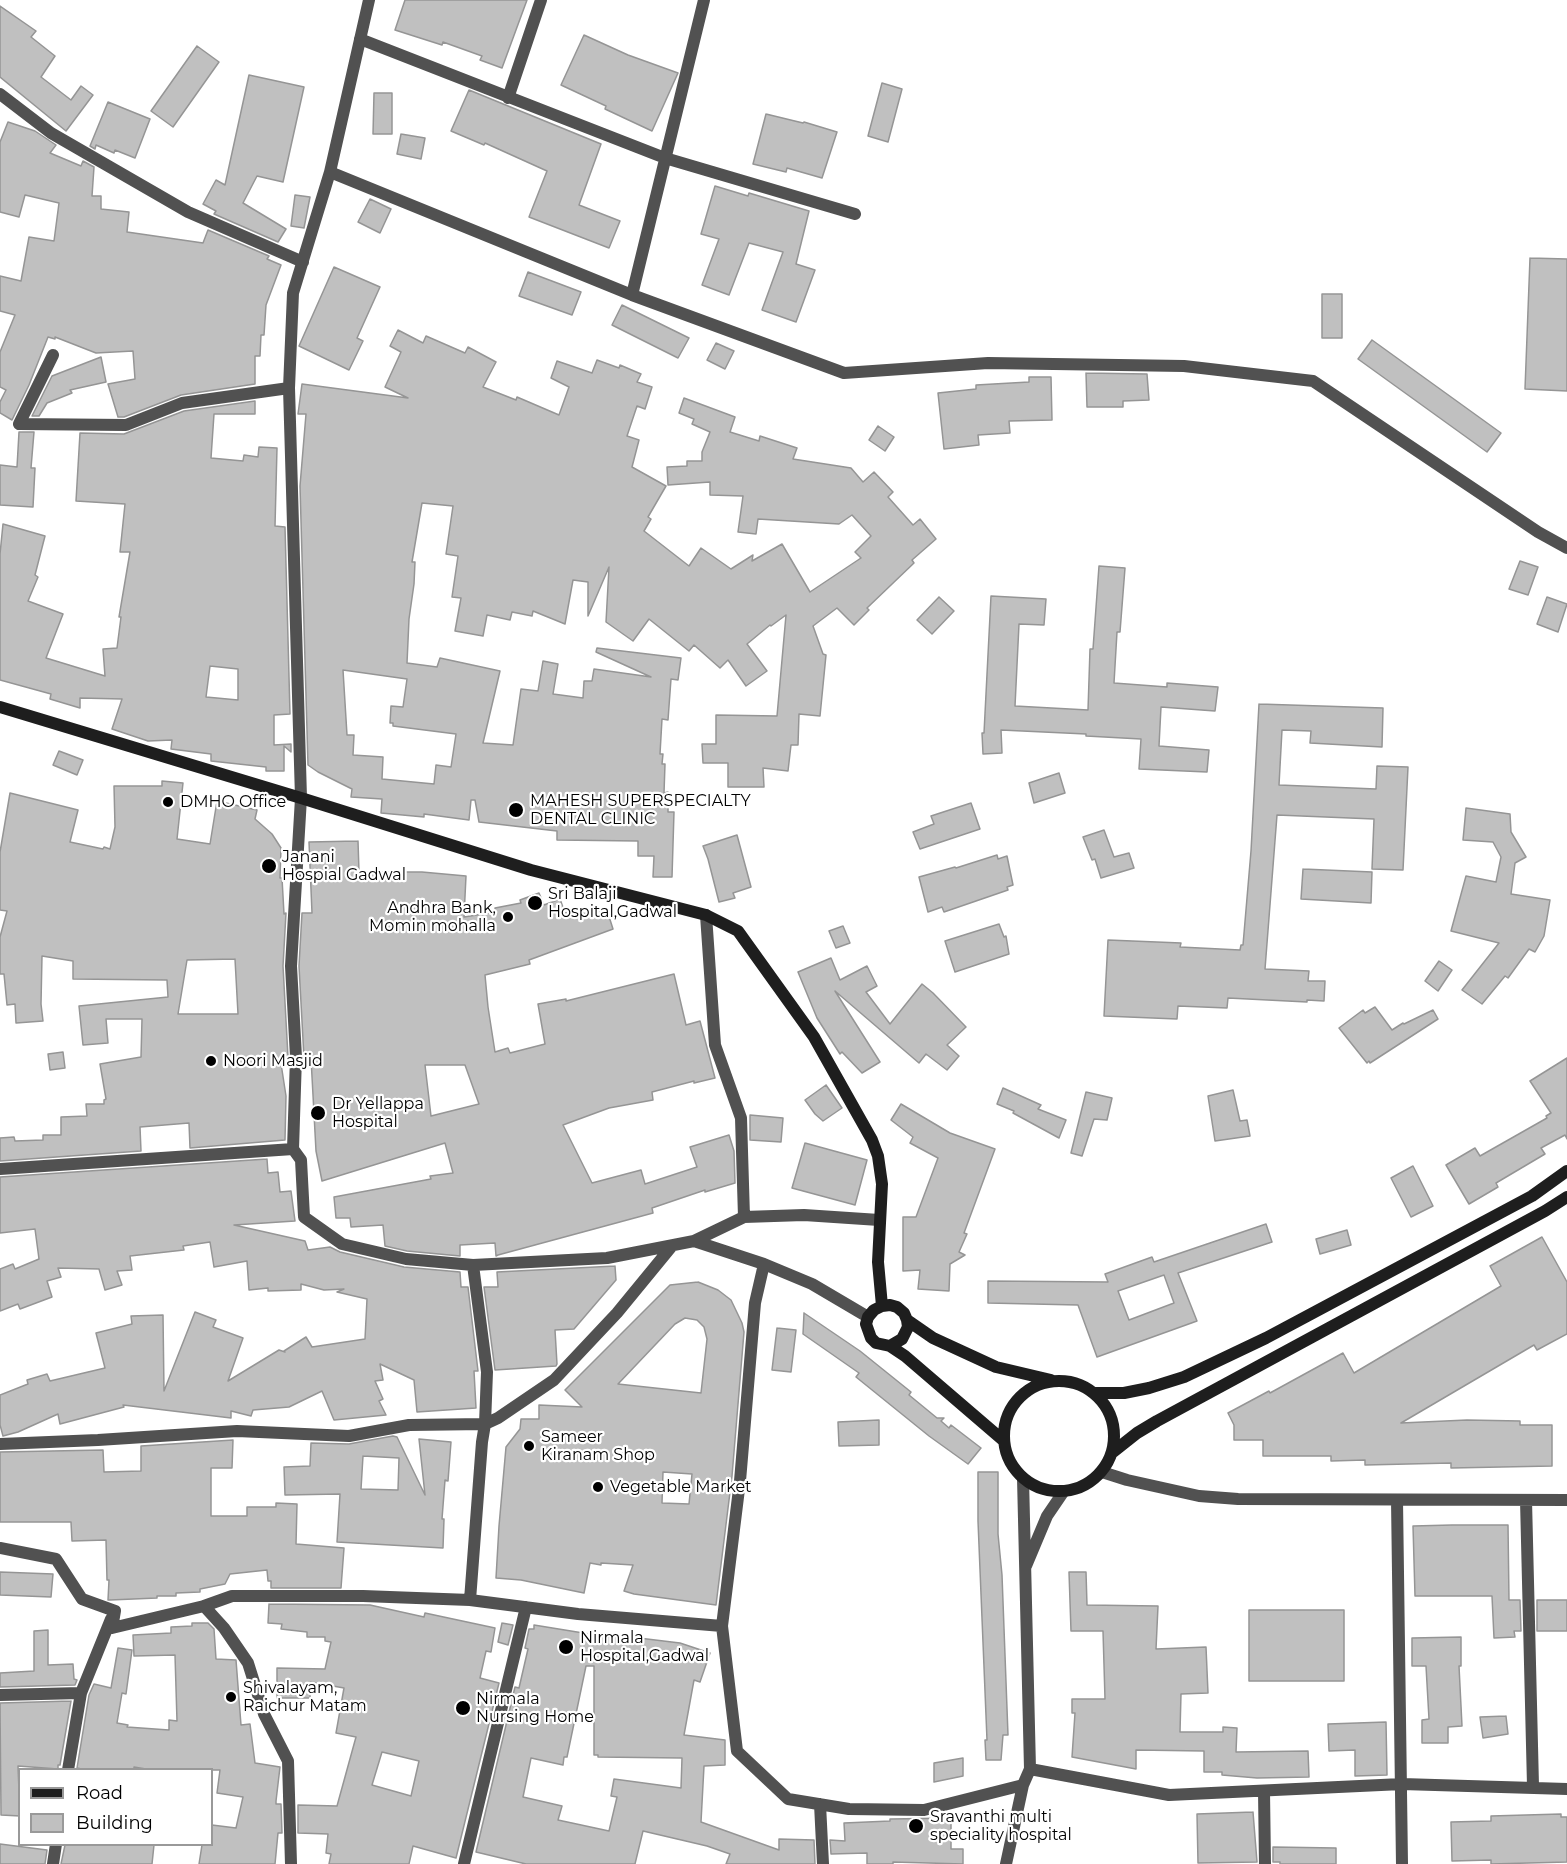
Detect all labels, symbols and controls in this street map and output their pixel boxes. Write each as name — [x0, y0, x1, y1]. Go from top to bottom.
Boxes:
place label: MAHESH SUPERSPECIALTY DENTAL CLINIC — [530, 791, 751, 829]
place label: DMHO Office — [180, 792, 286, 812]
marker: DMHO Office — [161, 795, 175, 809]
marker: MAHESH SUPERSPECIALTY DENTAL CLINIC — [507, 801, 525, 819]
place label: Janani Hospial Gadwal — [282, 847, 406, 885]
marker: Janani Hospial Gadwal — [260, 857, 278, 875]
place label: Sri Balaji Hospital,Gadwal — [548, 884, 677, 922]
marker: Sri Balaji Hospital,Gadwal — [526, 894, 544, 912]
place label: Andhra Bank, Momin mohalla — [369, 898, 496, 936]
marker: Andhra Bank, Momin mohalla — [501, 910, 515, 924]
place label: Noori Masjid — [223, 1051, 323, 1071]
marker: Noori Masjid — [204, 1054, 218, 1068]
place label: Dr Yellappa Hospital — [332, 1094, 424, 1132]
marker: Dr Yellappa Hospital — [309, 1104, 327, 1122]
place label: Sameer Kiranam Shop — [541, 1427, 655, 1465]
marker: Sameer Kiranam Shop — [522, 1439, 536, 1453]
place label: Vegetable Market — [610, 1477, 752, 1497]
marker: Vegetable Market — [591, 1480, 605, 1494]
place label: Nirmala Hospital,Gadwal — [580, 1628, 709, 1666]
marker: Nirmala Hospital,Gadwal — [557, 1638, 575, 1656]
place label: Shivalayam, Raichur Matam — [243, 1678, 367, 1716]
place label: Nirmala Nursing Home — [476, 1689, 594, 1727]
marker: Shivalayam, Raichur Matam — [224, 1690, 238, 1704]
marker: Nirmala Nursing Home — [454, 1699, 472, 1717]
legend — [18, 1768, 213, 1846]
text: Road — [76, 1782, 123, 1804]
place label: Sravanthi multi speciality hospital — [930, 1807, 1072, 1845]
text: Building — [76, 1812, 153, 1834]
marker: Sravanthi multi speciality hospital — [907, 1817, 925, 1835]

